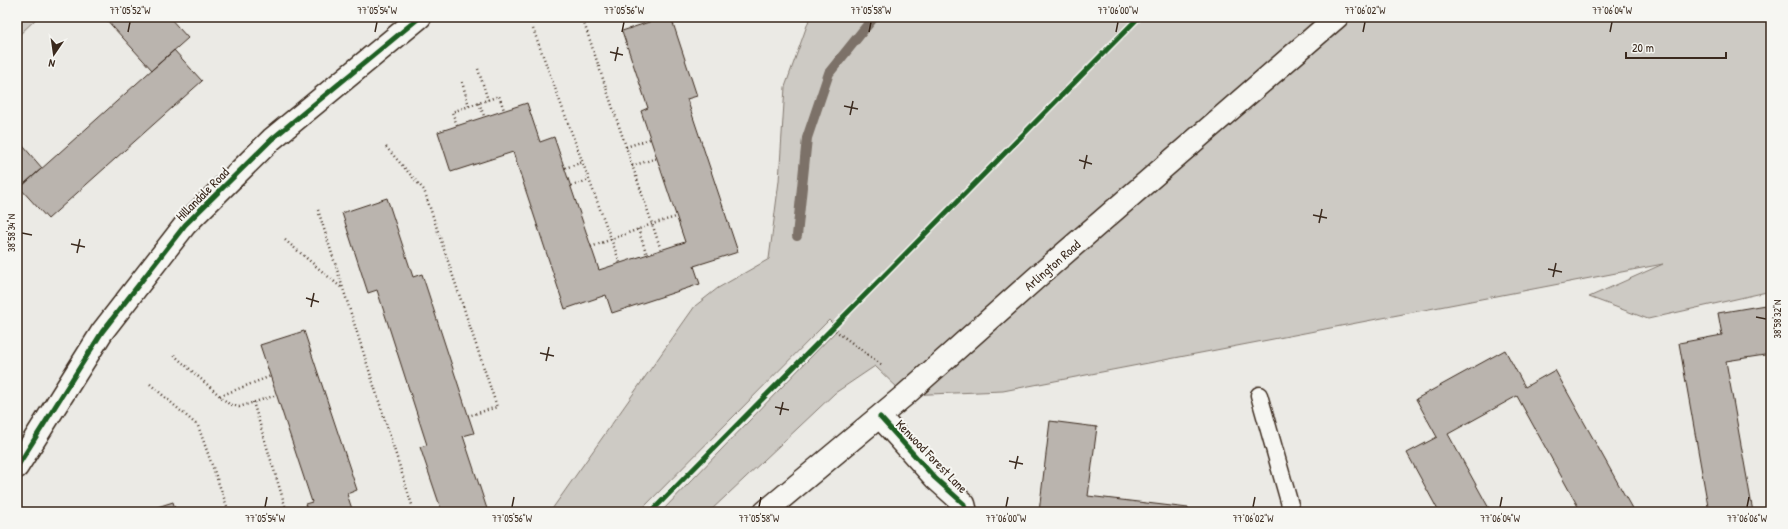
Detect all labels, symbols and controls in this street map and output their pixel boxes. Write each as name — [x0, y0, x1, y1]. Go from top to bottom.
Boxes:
text: 77°05'52"W — [110, 4, 151, 17]
text: 77°05'54"W — [357, 4, 398, 17]
text: 77°05'56"W — [604, 4, 645, 17]
text: 77°05'58"W — [851, 4, 892, 17]
text: 77°06'00"W — [1098, 4, 1139, 17]
text: 77°06'02"W — [1345, 4, 1386, 17]
text: 77°06'04"W — [1592, 4, 1633, 17]
north arrow — [34, 34, 74, 74]
scale bar — [1626, 34, 1726, 60]
text: 20 m — [1632, 39, 1654, 56]
text: N — [47, 56, 56, 71]
street label: Hillandale Road — [171, 163, 233, 225]
text: 38°58'34"N — [5, 214, 18, 252]
street label: Arlington Road — [1020, 235, 1084, 295]
text: 38°58'32"N — [1771, 300, 1784, 338]
street label: Kenwood Forest Lane — [892, 415, 972, 497]
text: 77°05'54"W — [245, 512, 286, 525]
text: 77°05'56"W — [492, 512, 533, 525]
text: 77°05'58"W — [739, 512, 780, 525]
text: 77°06'00"W — [986, 512, 1027, 525]
text: 77°06'02"W — [1233, 512, 1274, 525]
text: 77°06'04"W — [1480, 512, 1521, 525]
text: 77°06'06"W — [1727, 512, 1768, 525]

